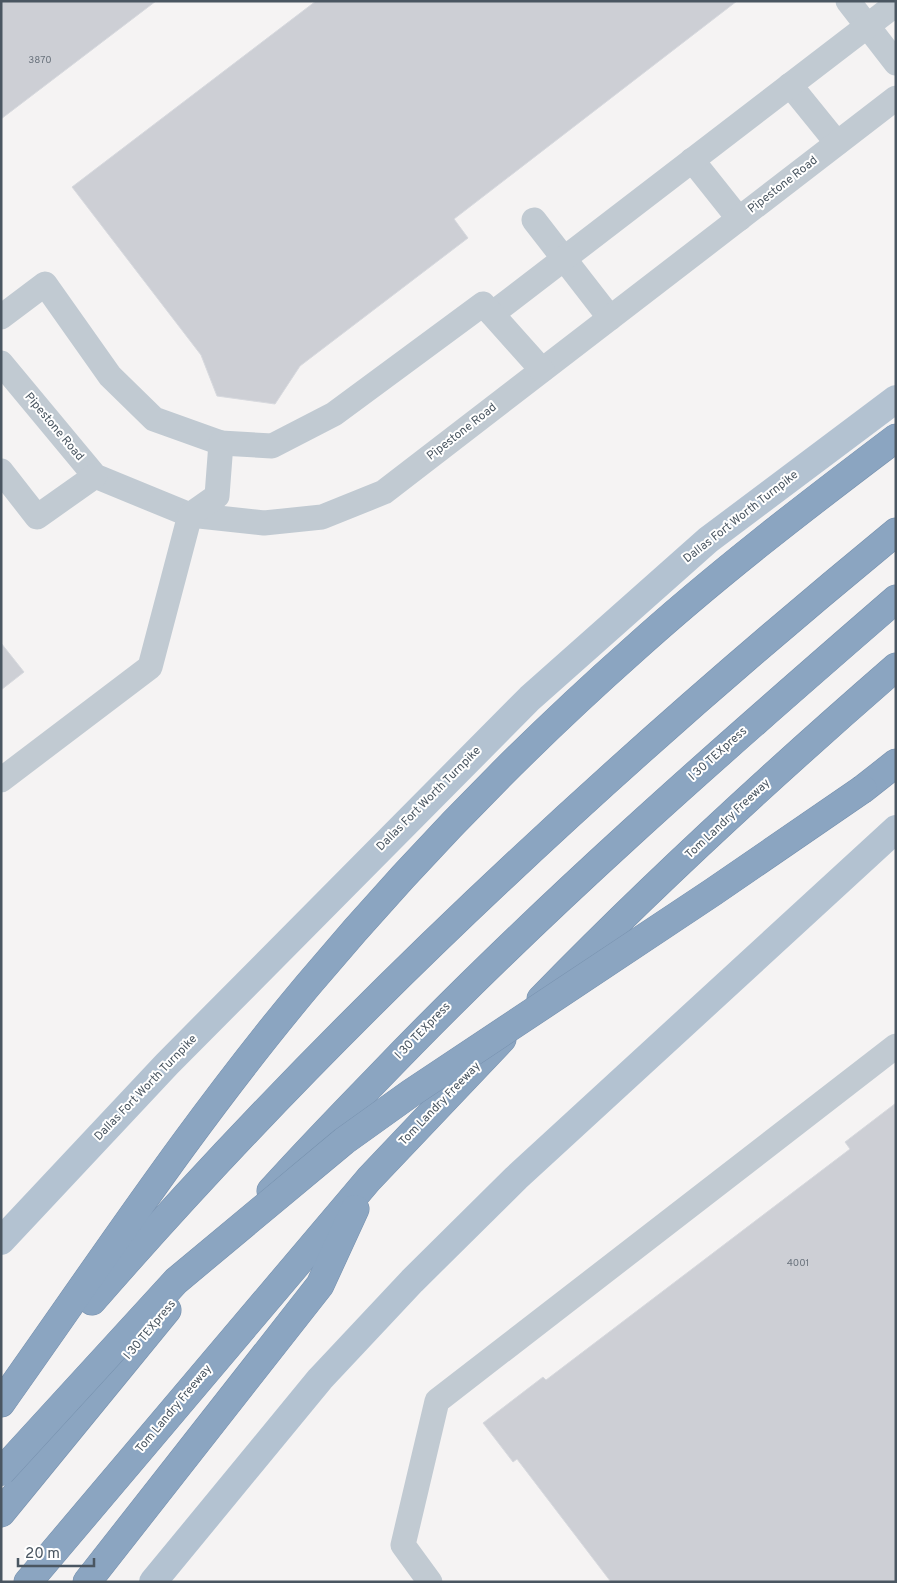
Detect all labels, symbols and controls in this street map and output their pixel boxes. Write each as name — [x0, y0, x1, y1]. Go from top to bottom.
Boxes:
house number: 3870 — [28, 54, 52, 67]
street label: Pipestone Road — [745, 153, 821, 217]
street label: Pipestone Road — [21, 390, 87, 464]
street label: Pipestone Road — [424, 400, 500, 464]
street label: Dallas Fort Worth Turnpike — [680, 467, 802, 567]
street label: I 30 TEXpress — [685, 723, 751, 785]
street label: Dallas Fort Worth Turnpike — [373, 743, 485, 855]
street label: Tom Landry Freeway — [682, 775, 774, 863]
street label: I 30 TEXpress — [392, 999, 454, 1063]
street label: Dallas Fort Worth Turnpike — [91, 1032, 201, 1144]
street label: Tom Landry Freeway — [396, 1059, 484, 1149]
house number: 4001 — [787, 1257, 809, 1270]
street label: I 30 TEXpress — [120, 1297, 180, 1363]
street label: Tom Landry Freeway — [132, 1361, 216, 1457]
scale bar — [18, 1536, 94, 1568]
text: 20 m — [25, 1545, 60, 1564]

